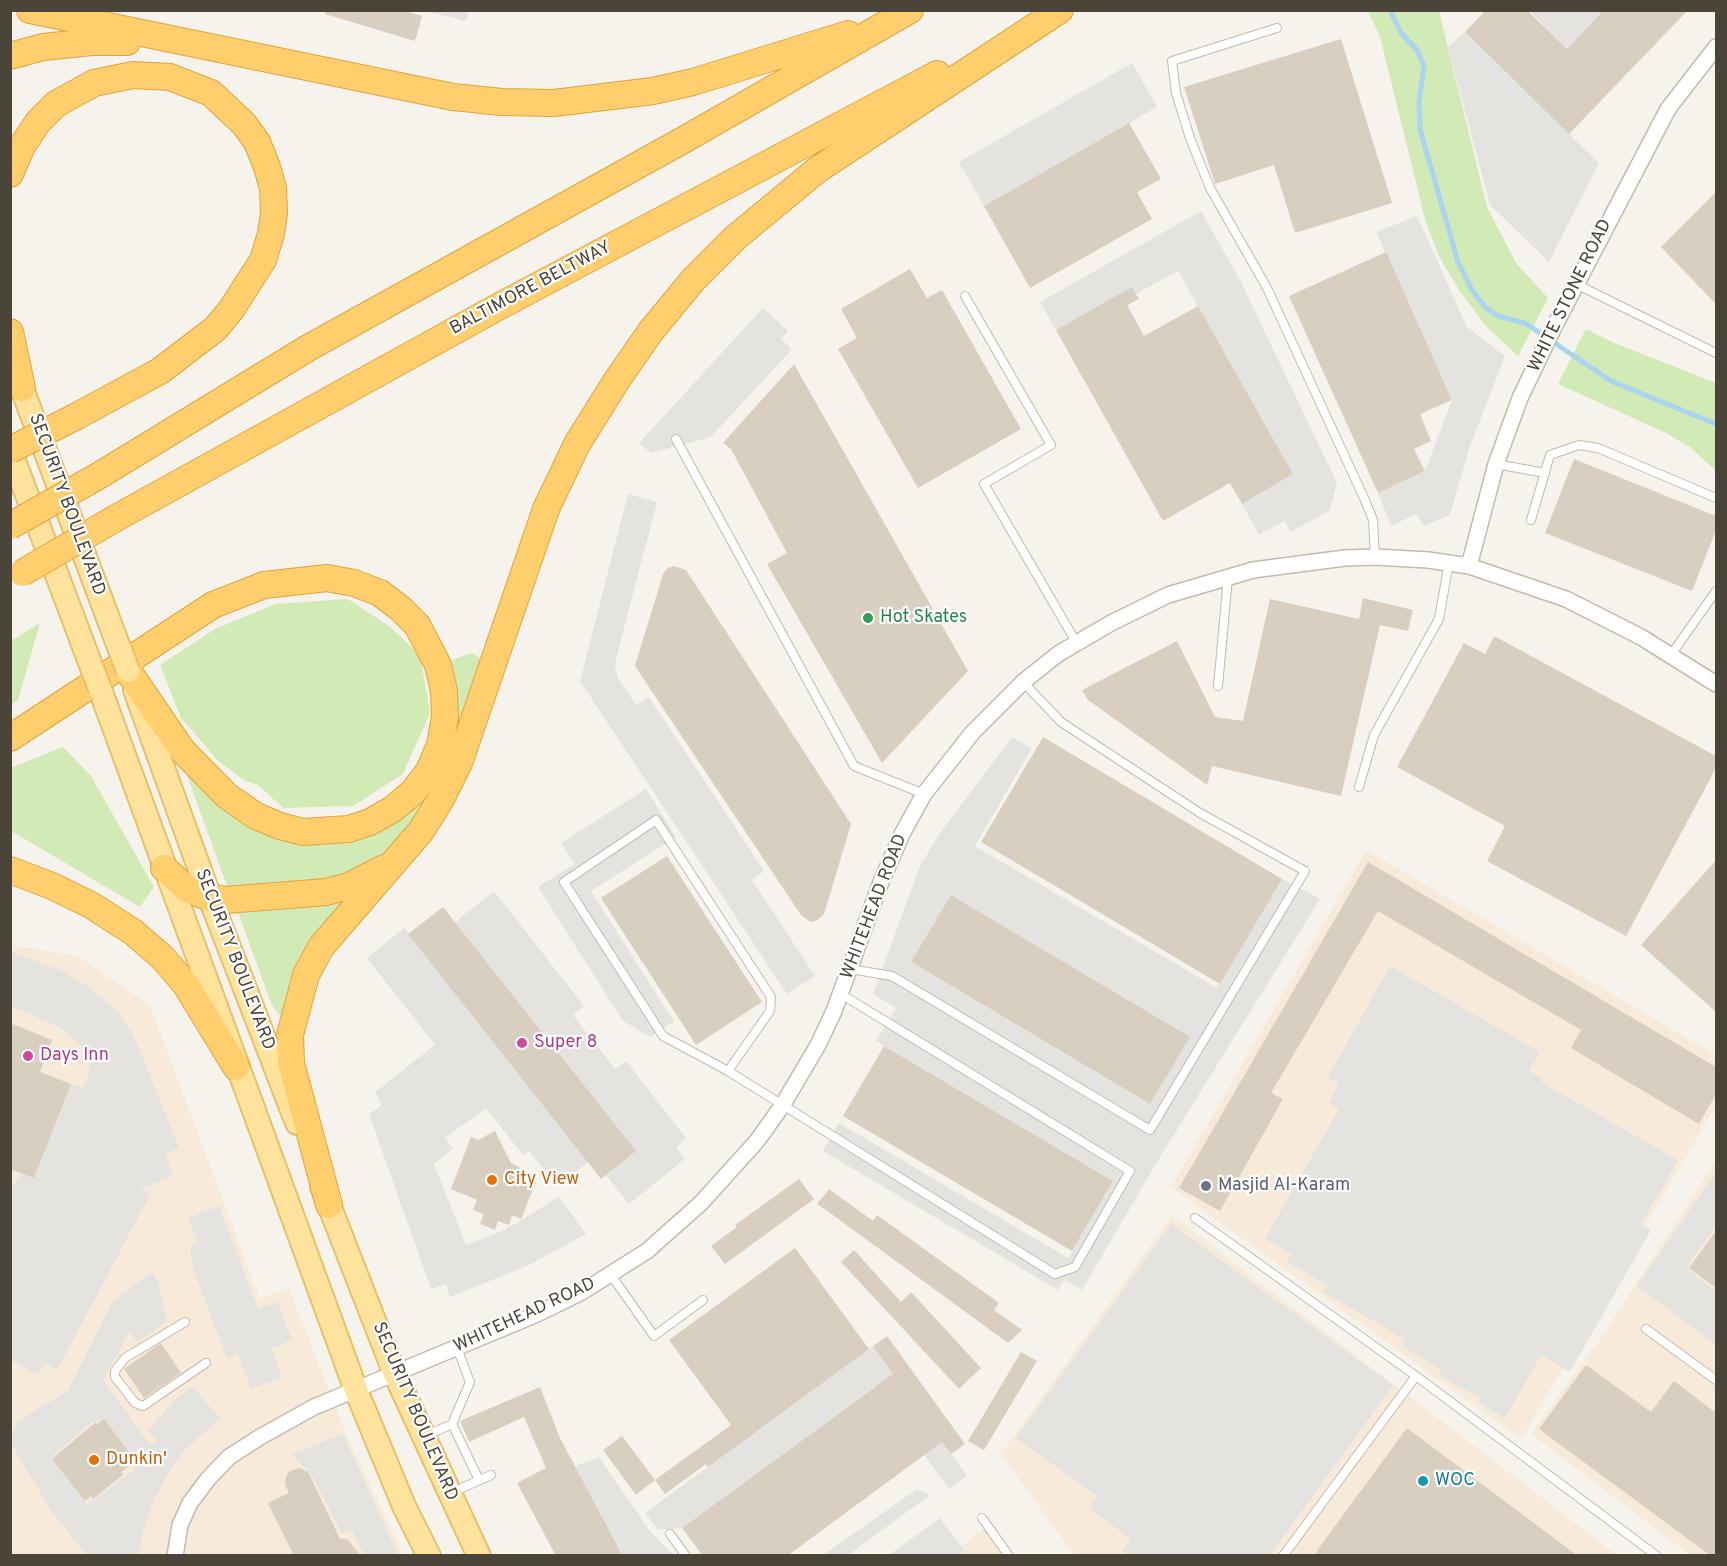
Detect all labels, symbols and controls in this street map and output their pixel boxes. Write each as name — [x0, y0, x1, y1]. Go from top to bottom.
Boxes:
street label: WHITE STONE ROAD — [1525, 216, 1617, 376]
street label: BALTIMORE BELTWAY — [447, 237, 615, 341]
street label: SECURITY BOULEVARD — [23, 411, 109, 599]
place label: Hot Skates — [880, 607, 967, 629]
marker: Hot Skates — [861, 611, 875, 625]
street label: WHITEHEAD ROAD — [837, 831, 913, 983]
street label: SECURITY BOULEVARD — [189, 866, 279, 1054]
place label: Super 8 — [534, 1032, 598, 1054]
marker: Super 8 — [515, 1036, 529, 1050]
place label: Days Inn — [40, 1045, 109, 1067]
marker: Days Inn — [21, 1049, 35, 1063]
place label: City View — [504, 1169, 579, 1191]
marker: City View — [485, 1173, 499, 1187]
place label: Masjid Al-Karam — [1218, 1175, 1350, 1197]
marker: Masjid Al-Karam — [1199, 1179, 1213, 1193]
street label: WHITEHEAD ROAD — [451, 1274, 599, 1358]
street label: SECURITY BOULEVARD — [366, 1319, 462, 1505]
place label: Dunkin' — [106, 1449, 167, 1471]
marker: Dunkin' — [87, 1453, 101, 1467]
place label: WOC — [1435, 1470, 1475, 1492]
marker: WOC — [1416, 1474, 1430, 1488]

